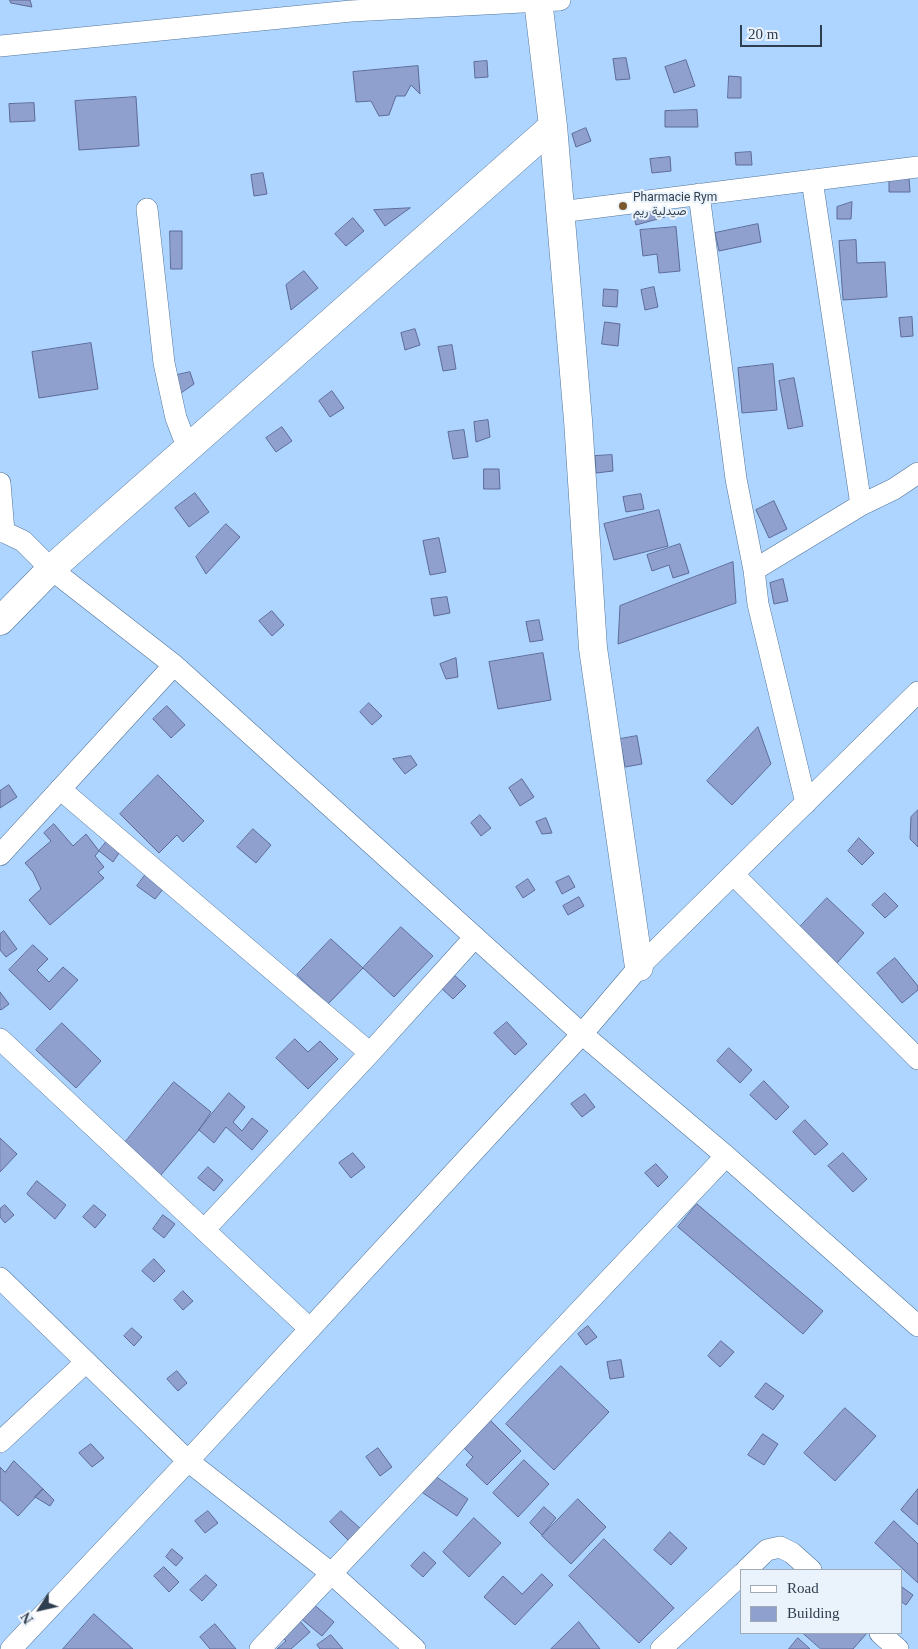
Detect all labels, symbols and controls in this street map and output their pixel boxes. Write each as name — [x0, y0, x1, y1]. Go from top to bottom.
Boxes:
scale bar — [743, 15, 826, 47]
text: 20 m — [748, 26, 778, 42]
place label: Pharmacie Rym صيدلية ريم — [633, 192, 717, 220]
marker: Pharmacie Rym صيدلية ريم — [617, 200, 629, 212]
legend — [740, 1569, 903, 1634]
text: Road — [787, 1580, 819, 1596]
north arrow — [15, 1584, 65, 1634]
text: Building — [787, 1605, 840, 1621]
text: N — [18, 1609, 36, 1626]

